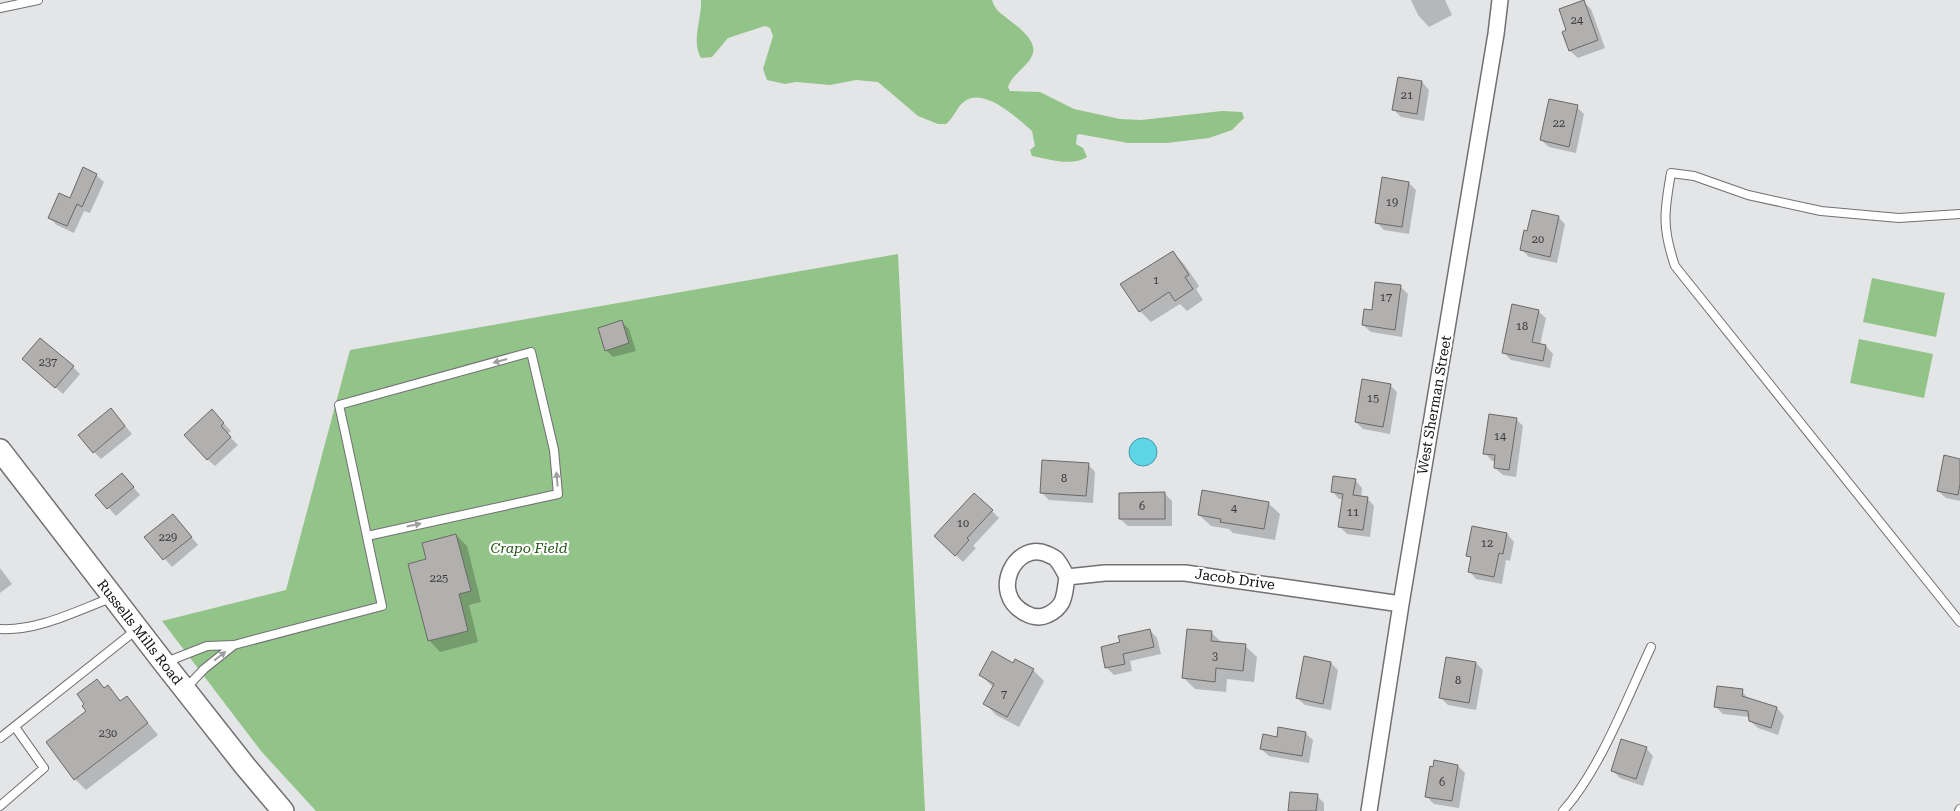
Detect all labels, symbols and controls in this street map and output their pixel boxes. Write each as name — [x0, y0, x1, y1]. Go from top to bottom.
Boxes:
house number: 24 — [1571, 14, 1584, 27]
house number: 21 — [1401, 89, 1413, 102]
house number: 22 — [1553, 117, 1565, 130]
house number: 19 — [1386, 196, 1398, 209]
house number: 20 — [1532, 233, 1544, 246]
house number: 1 — [1153, 274, 1159, 287]
house number: 17 — [1380, 291, 1392, 304]
house number: 18 — [1516, 320, 1528, 333]
street label: West Sherman Street — [1414, 334, 1454, 476]
house number: 237 — [39, 356, 57, 369]
one-way arrow — [492, 357, 507, 365]
house number: 15 — [1367, 392, 1379, 405]
house number: 14 — [1494, 430, 1507, 443]
one-way arrow — [553, 470, 561, 486]
house number: 8 — [1061, 472, 1067, 485]
house number: 6 — [1139, 500, 1145, 513]
house number: 4 — [1231, 502, 1238, 515]
house number: 11 — [1347, 506, 1359, 519]
house number: 10 — [957, 517, 969, 530]
one-way arrow — [407, 521, 422, 529]
house number: 229 — [159, 531, 177, 544]
house number: 12 — [1481, 537, 1493, 550]
park label: Crapo Field — [491, 540, 568, 556]
street label: Jacob Drive — [1194, 565, 1276, 593]
house number: 225 — [430, 572, 448, 585]
street label: Russells Mills Road — [94, 576, 186, 688]
house number: 3 — [1212, 650, 1218, 663]
one-way arrow — [213, 651, 226, 662]
house number: 8 — [1455, 674, 1461, 687]
house number: 7 — [1001, 688, 1007, 701]
house number: 230 — [99, 727, 117, 740]
house number: 6 — [1439, 776, 1445, 789]

